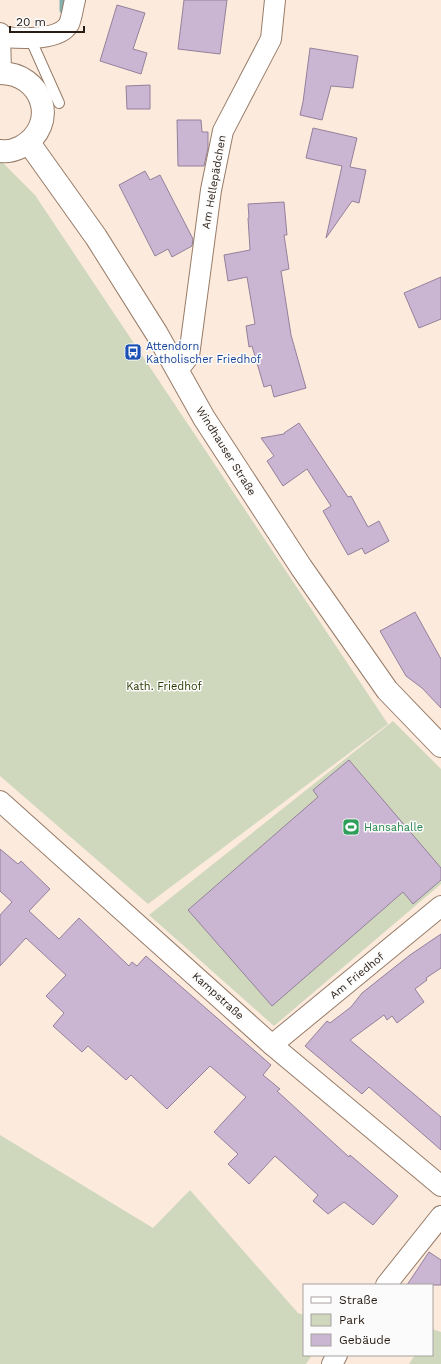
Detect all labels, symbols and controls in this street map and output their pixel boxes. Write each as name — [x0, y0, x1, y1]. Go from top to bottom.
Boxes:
scale bar — [10, 8, 84, 34]
text: 20 m — [16, 15, 46, 29]
street label: Am Hellepädchen — [199, 134, 229, 230]
place label: Attendorn Katholischer Friedhof — [146, 340, 262, 366]
bus stop icon: Attendorn Katholischer Friedhof — [123, 342, 143, 362]
street label: Windhauser Straße — [193, 404, 259, 498]
park label: Kath. Friedhof — [126, 680, 203, 693]
sports icon: Hansahalle — [341, 817, 361, 837]
place label: Hansahalle — [364, 821, 423, 834]
street label: Am Friedhof — [327, 950, 387, 1002]
street label: Kampstraße — [190, 969, 246, 1023]
legend — [303, 1284, 433, 1356]
text: Straße — [339, 1293, 378, 1307]
text: Park — [339, 1313, 365, 1327]
text: Gebäude — [339, 1333, 391, 1347]

